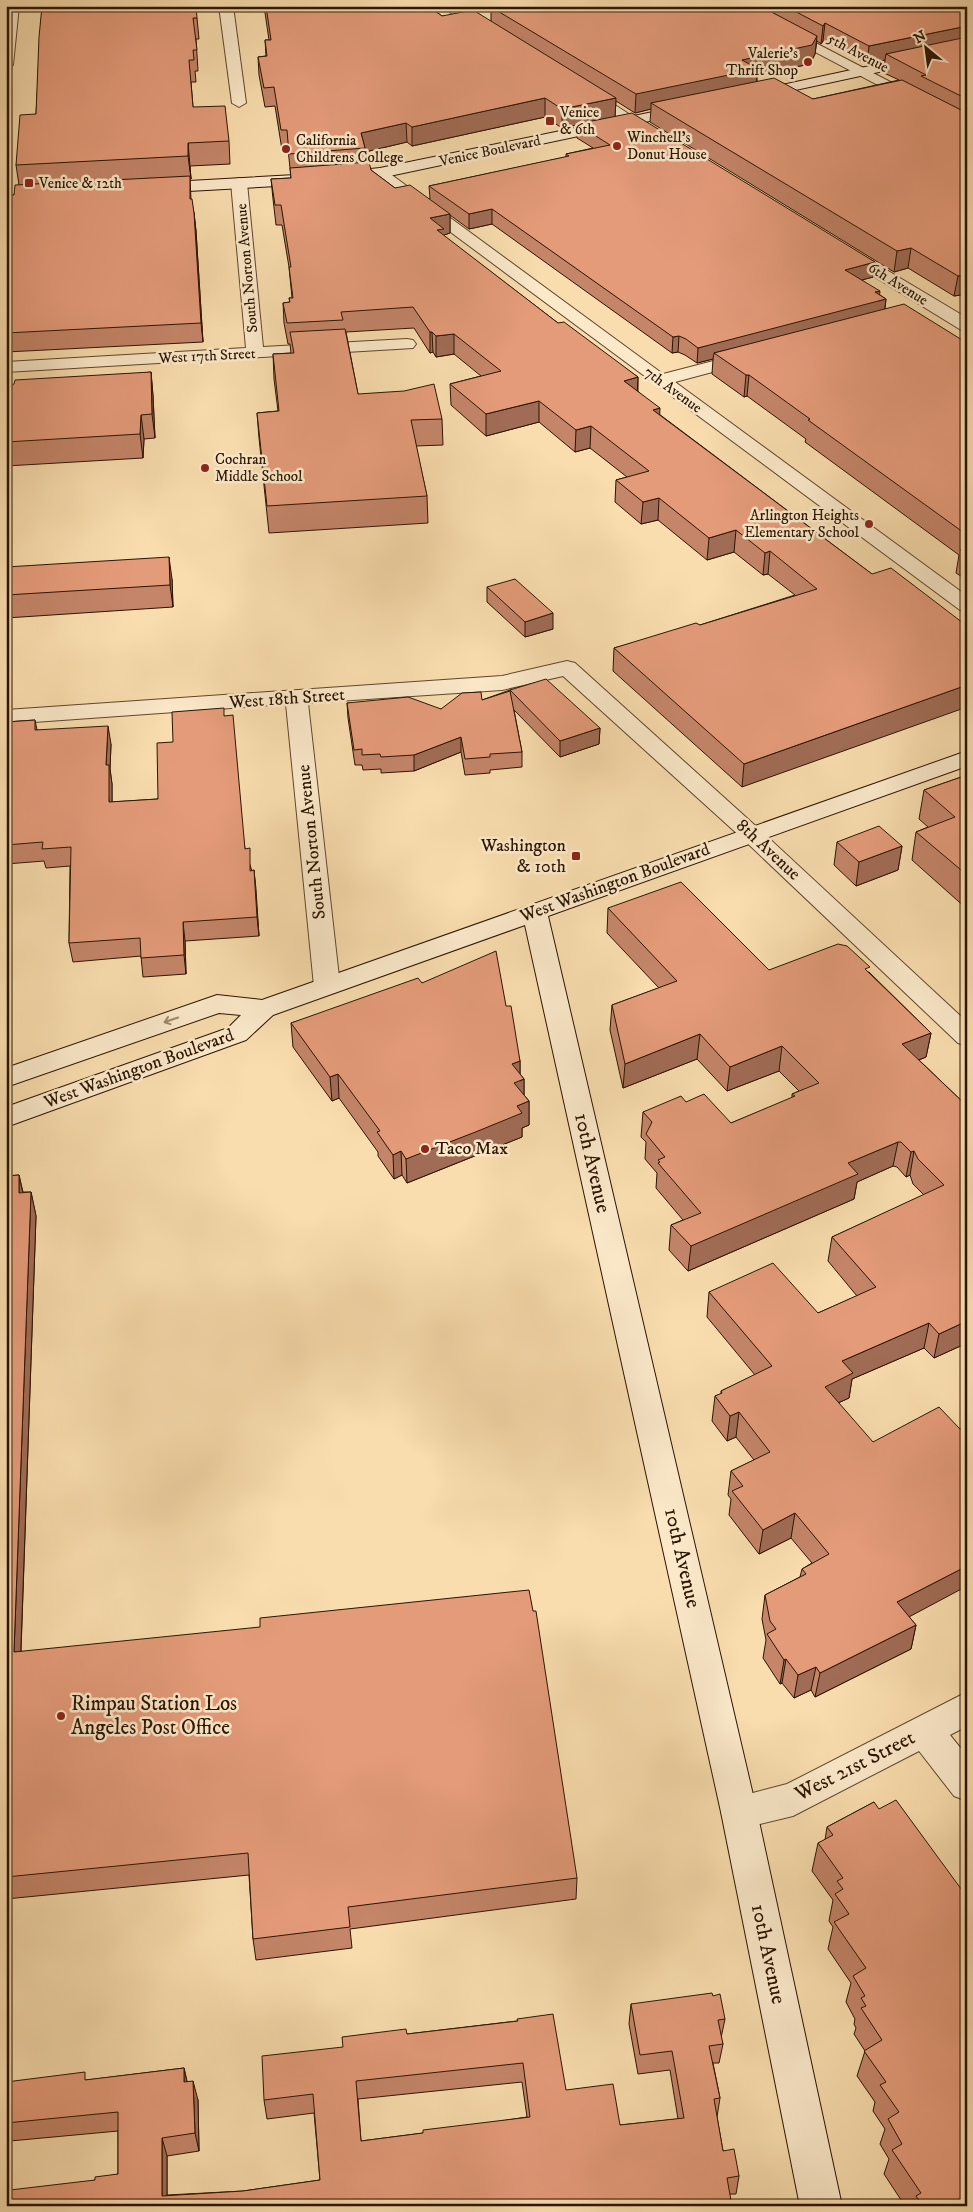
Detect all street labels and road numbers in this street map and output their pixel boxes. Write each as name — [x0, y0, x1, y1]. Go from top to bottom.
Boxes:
street label: 5th Avenue — [824, 29, 892, 77]
street label: Venice Boulevard — [437, 131, 543, 171]
street label: South Norton Avenue — [232, 203, 262, 333]
street label: 6th Avenue — [865, 258, 931, 310]
street label: West 17th Street — [157, 344, 256, 368]
street label: 7th Avenue — [640, 363, 706, 417]
street label: West 18th Street — [227, 684, 346, 714]
street label: South Norton Avenue — [293, 764, 331, 920]
street label: 8th Avenue — [731, 815, 805, 885]
street label: West Washington Boulevard — [516, 838, 713, 928]
street label: West Washington Boulevard — [40, 1024, 237, 1114]
street label: 10th Avenue — [568, 1111, 616, 1216]
street label: 10th Avenue — [658, 1506, 706, 1611]
street label: West 21st Street — [790, 1725, 920, 1808]
street label: 10th Avenue — [745, 1902, 791, 2007]

